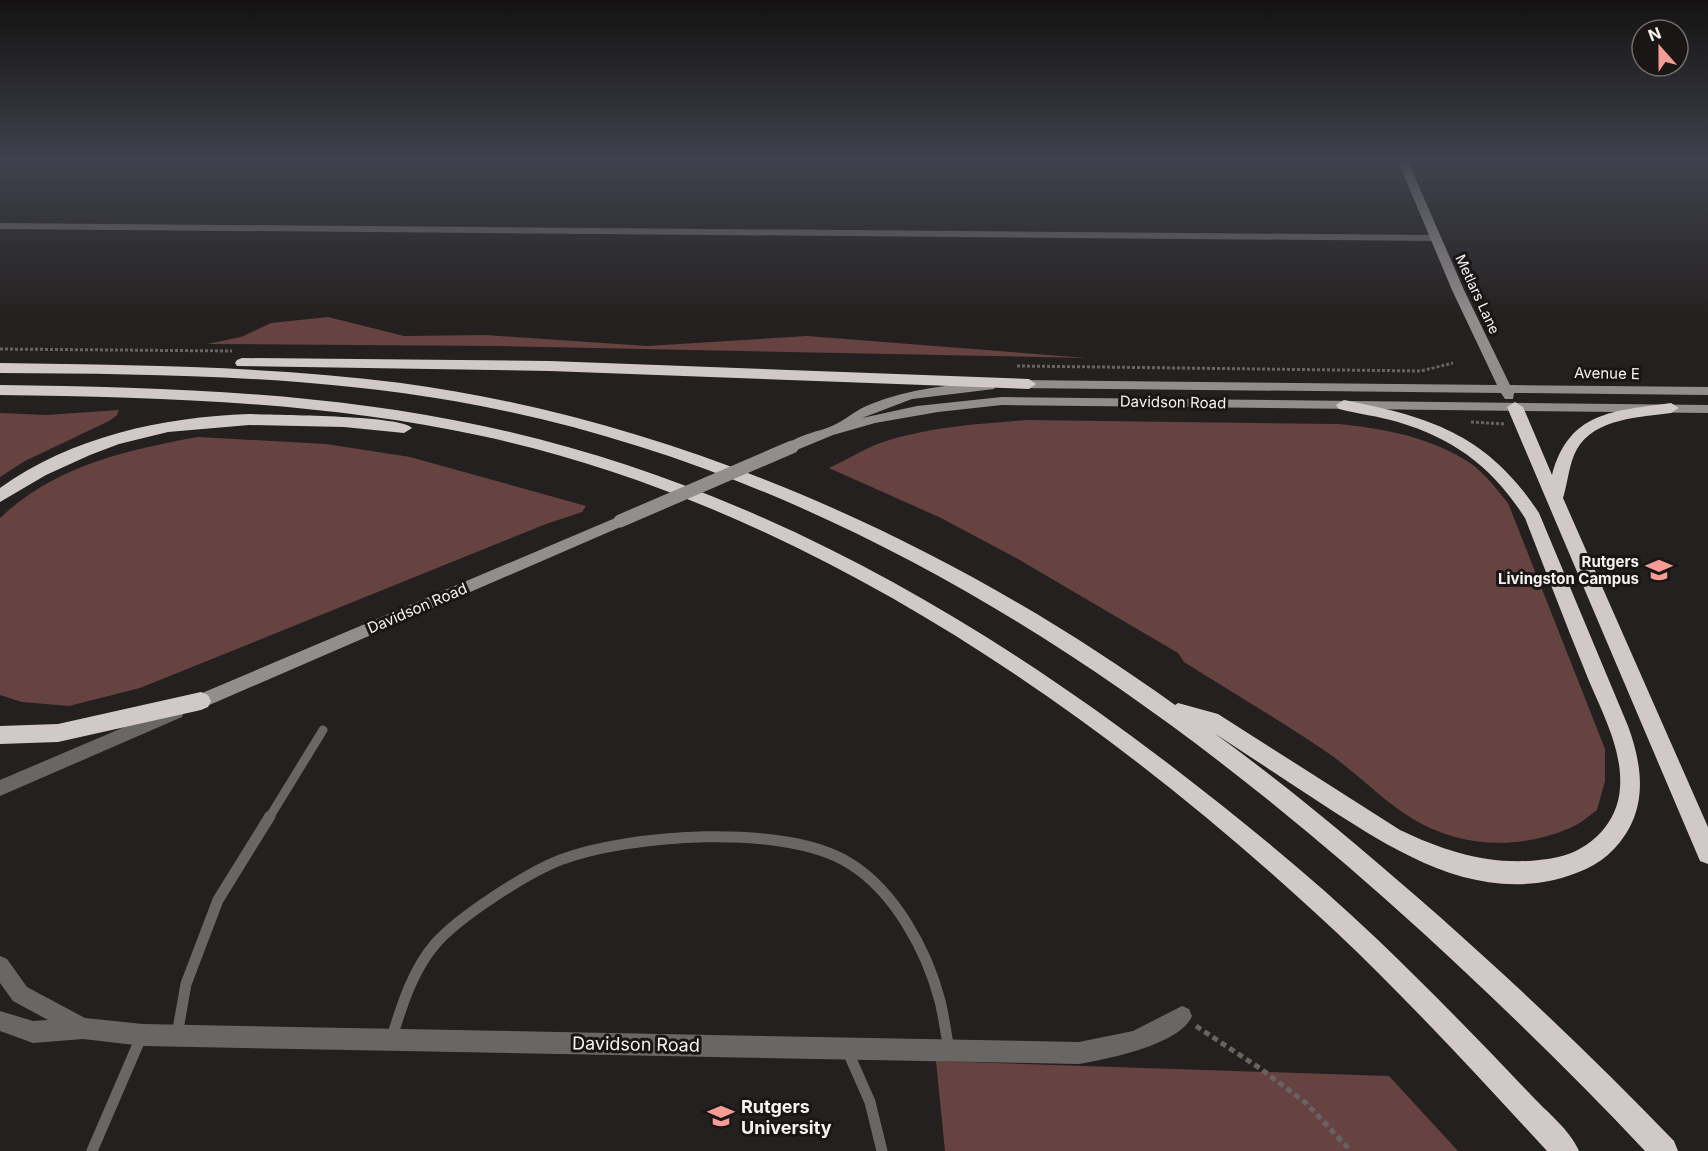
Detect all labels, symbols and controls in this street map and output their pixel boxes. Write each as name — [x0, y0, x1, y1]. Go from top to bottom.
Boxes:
north arrow — [1630, 18, 1690, 78]
text: N — [1645, 22, 1664, 46]
street label: Metlars Lane — [1452, 252, 1504, 336]
street label: Avenue E — [1574, 363, 1640, 383]
street label: Davidson Road — [1120, 392, 1226, 412]
place label: Rutgers Livingston Campus — [1498, 552, 1639, 588]
school or university icon: Rutgers Livingston Campus — [1644, 555, 1674, 585]
street label: Davidson Road — [364, 578, 470, 638]
street label: Davidson Road — [572, 1032, 700, 1056]
place label: Rutgers University — [741, 1096, 832, 1138]
school or university icon: Rutgers University — [706, 1101, 736, 1131]

